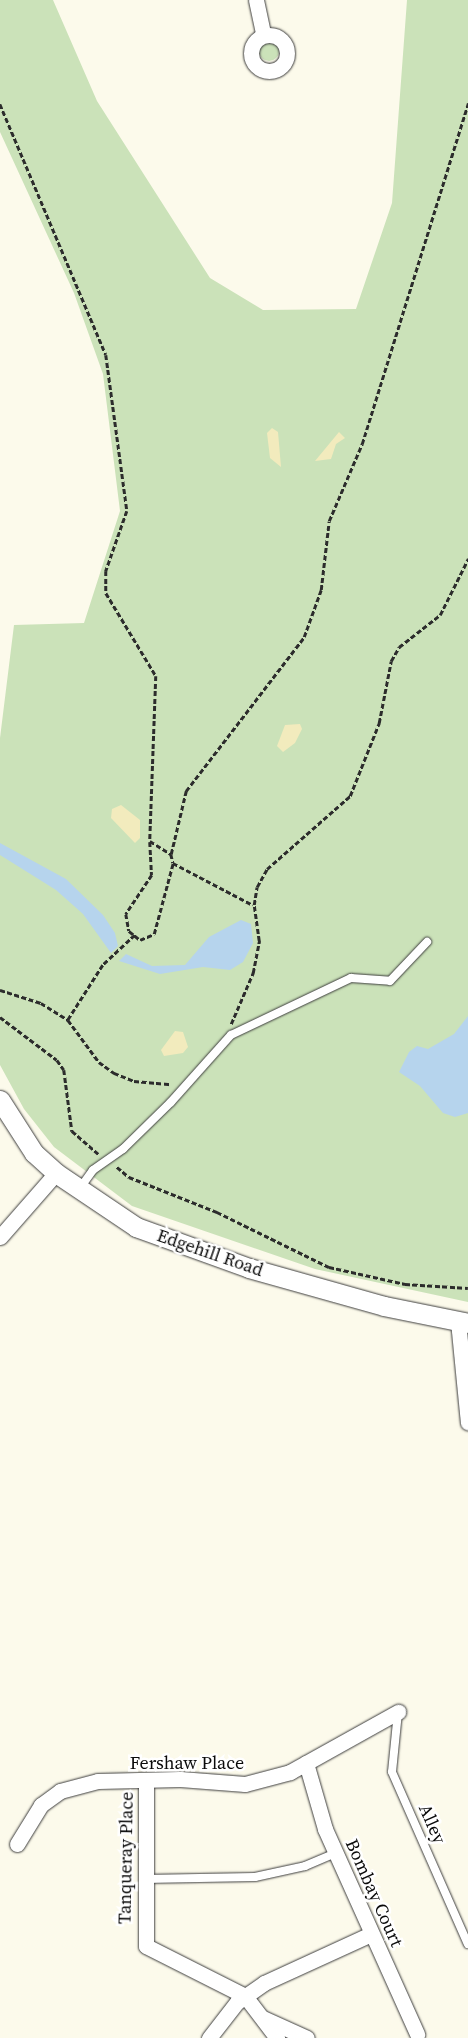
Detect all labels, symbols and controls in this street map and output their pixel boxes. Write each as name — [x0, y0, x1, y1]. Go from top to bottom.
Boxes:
street label: Edgehill Road — [154, 1225, 266, 1281]
street label: Fershaw Place — [130, 1752, 244, 1774]
street label: Tanqueray Place — [114, 1792, 138, 1924]
street label: Alley — [414, 1801, 450, 1847]
street label: Bombay Court — [341, 1836, 407, 1950]

